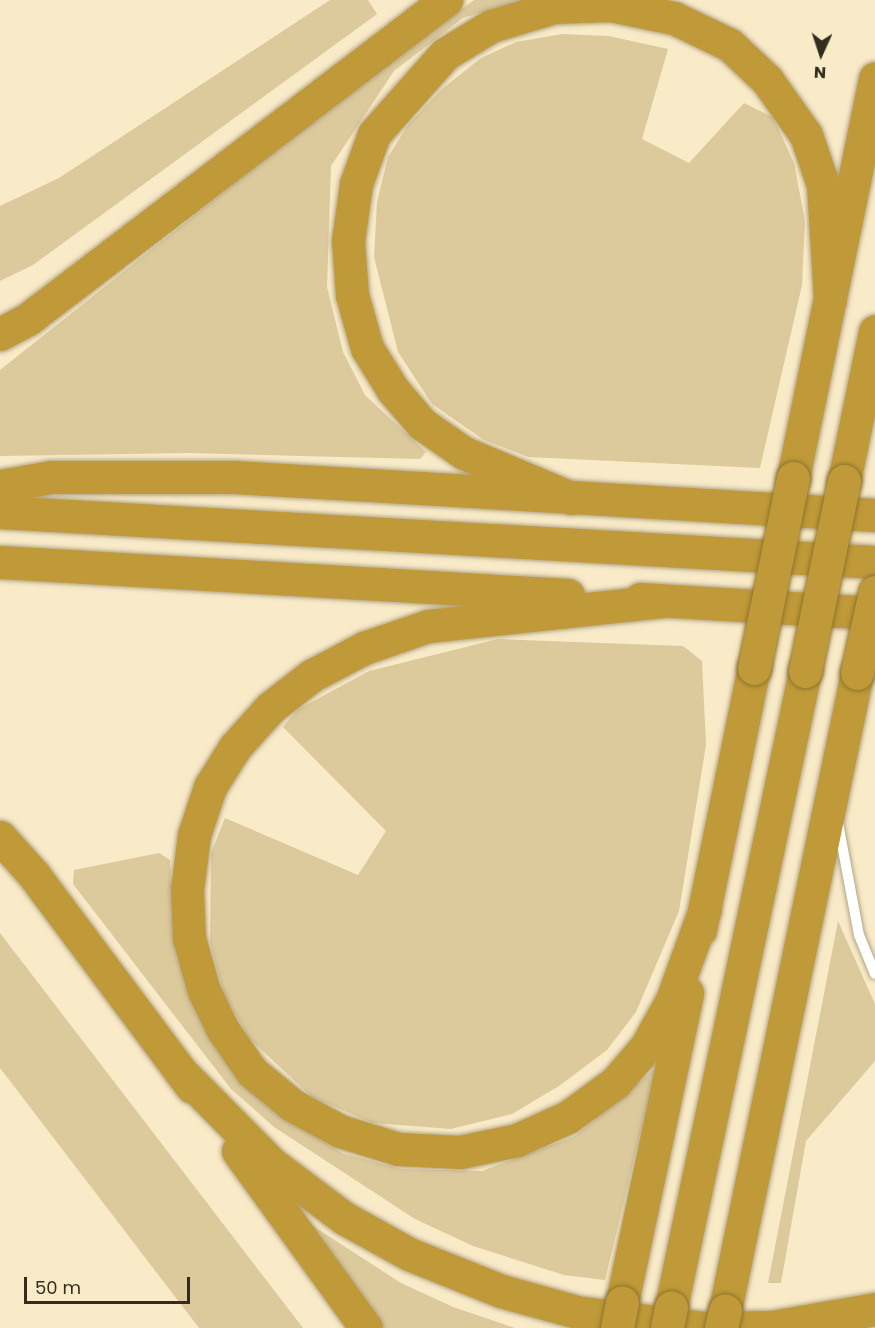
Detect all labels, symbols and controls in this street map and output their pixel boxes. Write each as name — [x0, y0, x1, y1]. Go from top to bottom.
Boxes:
north arrow — [791, 24, 851, 84]
text: N — [813, 61, 827, 84]
scale bar — [27, 1265, 194, 1303]
text: 50 m — [35, 1275, 81, 1300]

